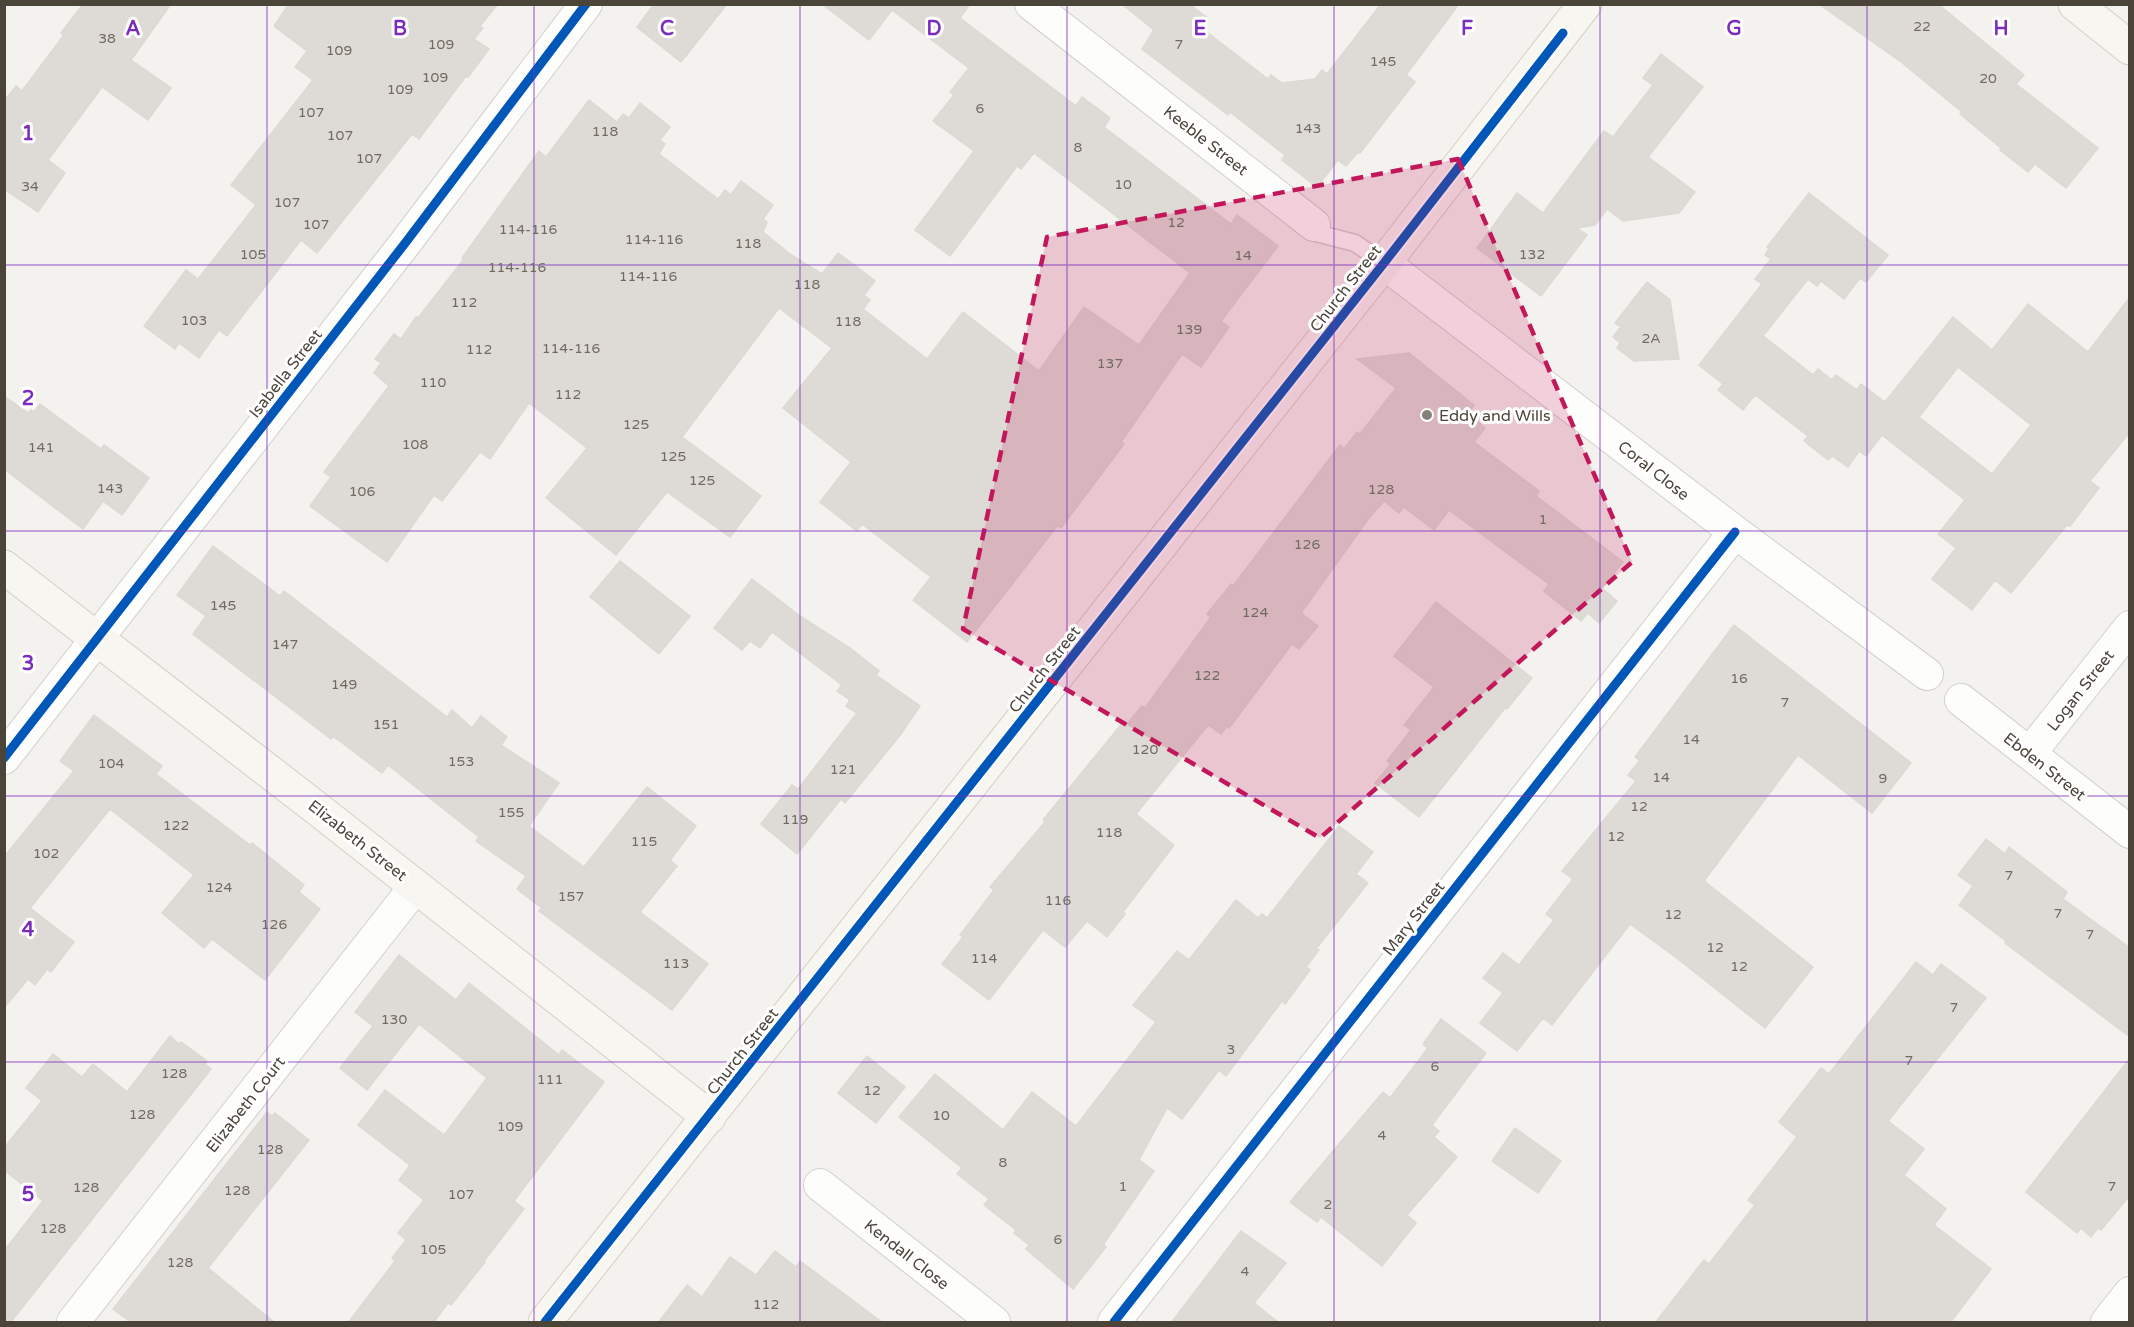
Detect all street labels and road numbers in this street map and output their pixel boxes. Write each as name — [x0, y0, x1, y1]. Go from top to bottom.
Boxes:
street label: Keeble Street — [1159, 102, 1252, 180]
street label: Church Street — [1306, 241, 1386, 336]
street label: Isabella Street — [245, 325, 327, 422]
street label: Coral Close — [1614, 437, 1693, 505]
street label: Church Street — [1005, 622, 1085, 717]
street label: Logan Street — [2043, 646, 2119, 735]
street label: Ebden Street — [1999, 728, 2090, 805]
street label: Elizabeth Street — [304, 796, 411, 886]
street label: Mary Street — [1378, 877, 1449, 960]
street label: Church Street — [703, 1004, 783, 1099]
street label: Elizabeth Court — [202, 1052, 290, 1157]
street label: Kendall Close — [860, 1215, 953, 1294]

